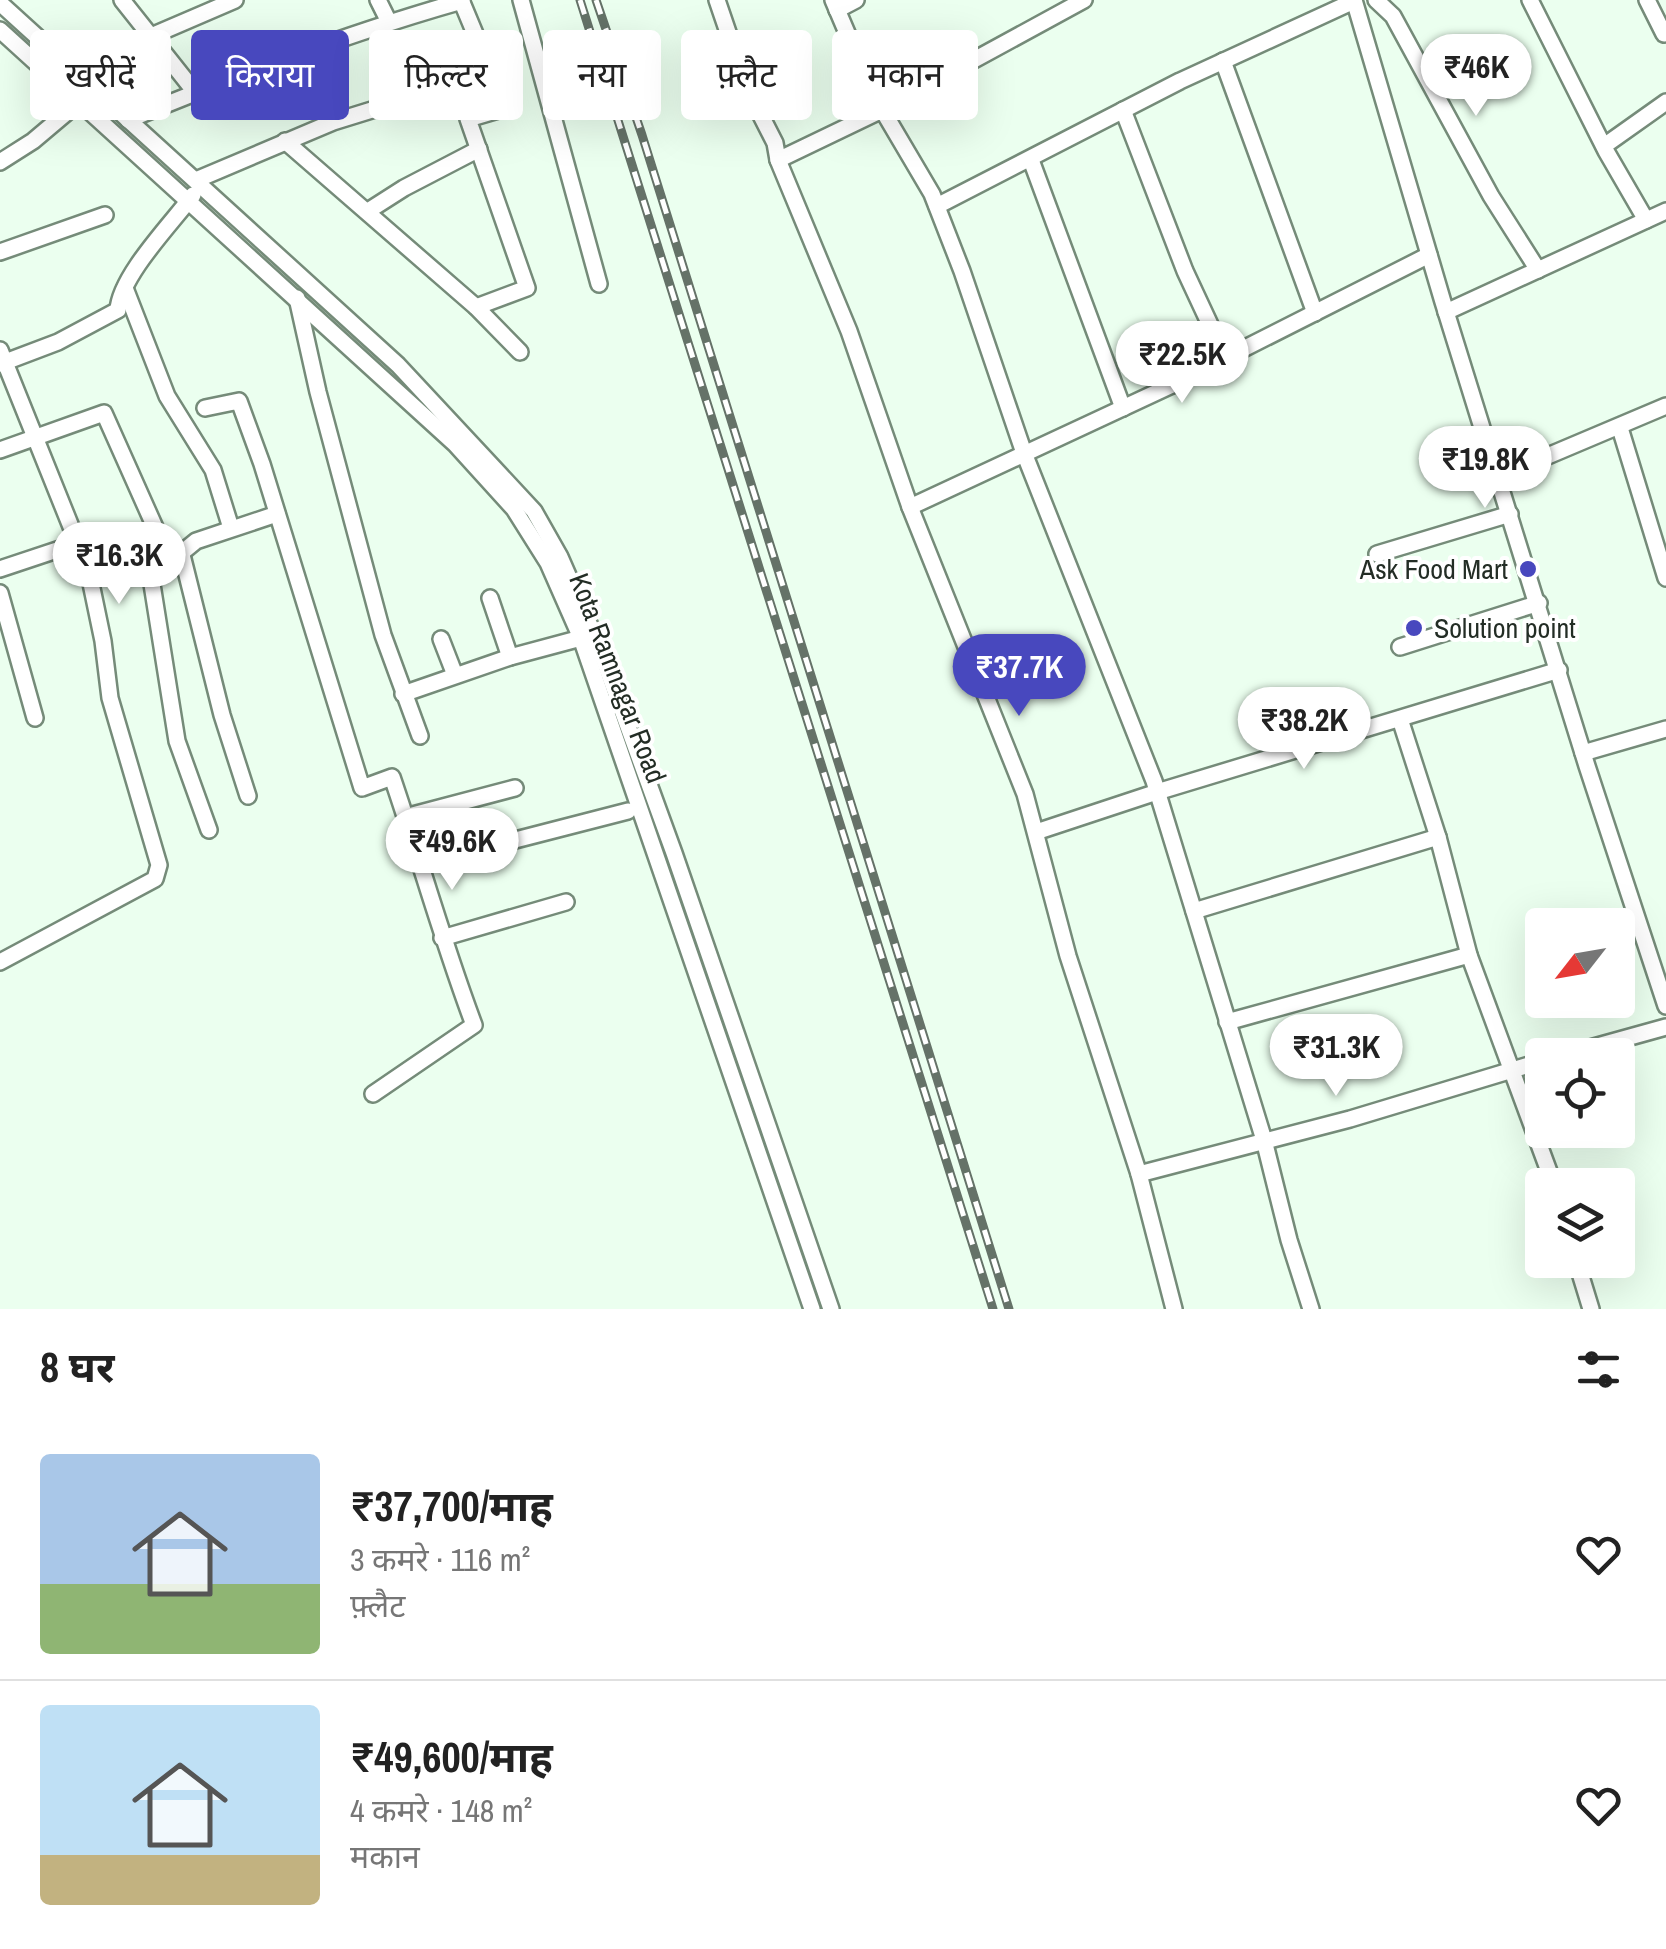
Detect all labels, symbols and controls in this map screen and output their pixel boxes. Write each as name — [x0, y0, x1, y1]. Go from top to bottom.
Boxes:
chip: खरीदें — [30, 30, 171, 120]
chip: किराया — [191, 30, 349, 120]
chip: फ़िल्टर — [369, 30, 523, 120]
chip: नया — [543, 30, 661, 120]
chip: फ़्लैट — [681, 30, 812, 120]
chip: मकान — [832, 30, 978, 120]
pin: ₹46K — [1417, 34, 1535, 119]
text: ₹46K — [1443, 45, 1509, 88]
pin: ₹22.5K — [1101, 321, 1263, 406]
text: ₹22.5K — [1138, 332, 1226, 375]
pin: ₹19.8K — [1404, 426, 1566, 511]
text: ₹19.8K — [1441, 437, 1529, 480]
pin: ₹16.3K — [38, 522, 200, 607]
text: ₹16.3K — [75, 533, 163, 576]
place label: Ask Food Mart — [1359, 550, 1508, 588]
marker: Ask Food Mart — [1517, 558, 1539, 580]
street label: Kota Ramnagar Road — [560, 568, 676, 788]
place label: Solution point — [1434, 609, 1576, 647]
marker: Solution point — [1403, 617, 1425, 639]
pin: ₹37.7K — [938, 634, 1100, 719]
text: ₹37.7K — [975, 645, 1063, 688]
pin: ₹38.2K — [1223, 687, 1385, 772]
text: ₹38.2K — [1260, 698, 1348, 741]
pin: ₹49.6K — [371, 808, 533, 893]
text: ₹49.6K — [408, 819, 496, 862]
north arrow — [1525, 908, 1635, 1018]
map controls — [1525, 908, 1635, 1278]
pin: ₹31.3K — [1255, 1014, 1417, 1099]
text: ₹31.3K — [1292, 1025, 1380, 1068]
button: locate — [1525, 1038, 1635, 1148]
button: layers — [1525, 1168, 1635, 1278]
text: 8 घर — [40, 1339, 114, 1395]
icon: filters — [1571, 1342, 1626, 1397]
text: ₹37,700/माह — [350, 1478, 553, 1534]
icon: home — [120, 1494, 240, 1614]
icon: heart — [1571, 1527, 1626, 1582]
text: 3 कमरे · 116 m² — [350, 1538, 530, 1581]
text: फ़्लैट — [350, 1584, 405, 1627]
text: ₹49,600/माह — [350, 1729, 553, 1785]
icon: home — [120, 1745, 240, 1865]
icon: heart — [1571, 1778, 1626, 1833]
text: 4 कमरे · 148 m² — [350, 1789, 532, 1832]
text: मकान — [350, 1835, 420, 1878]

